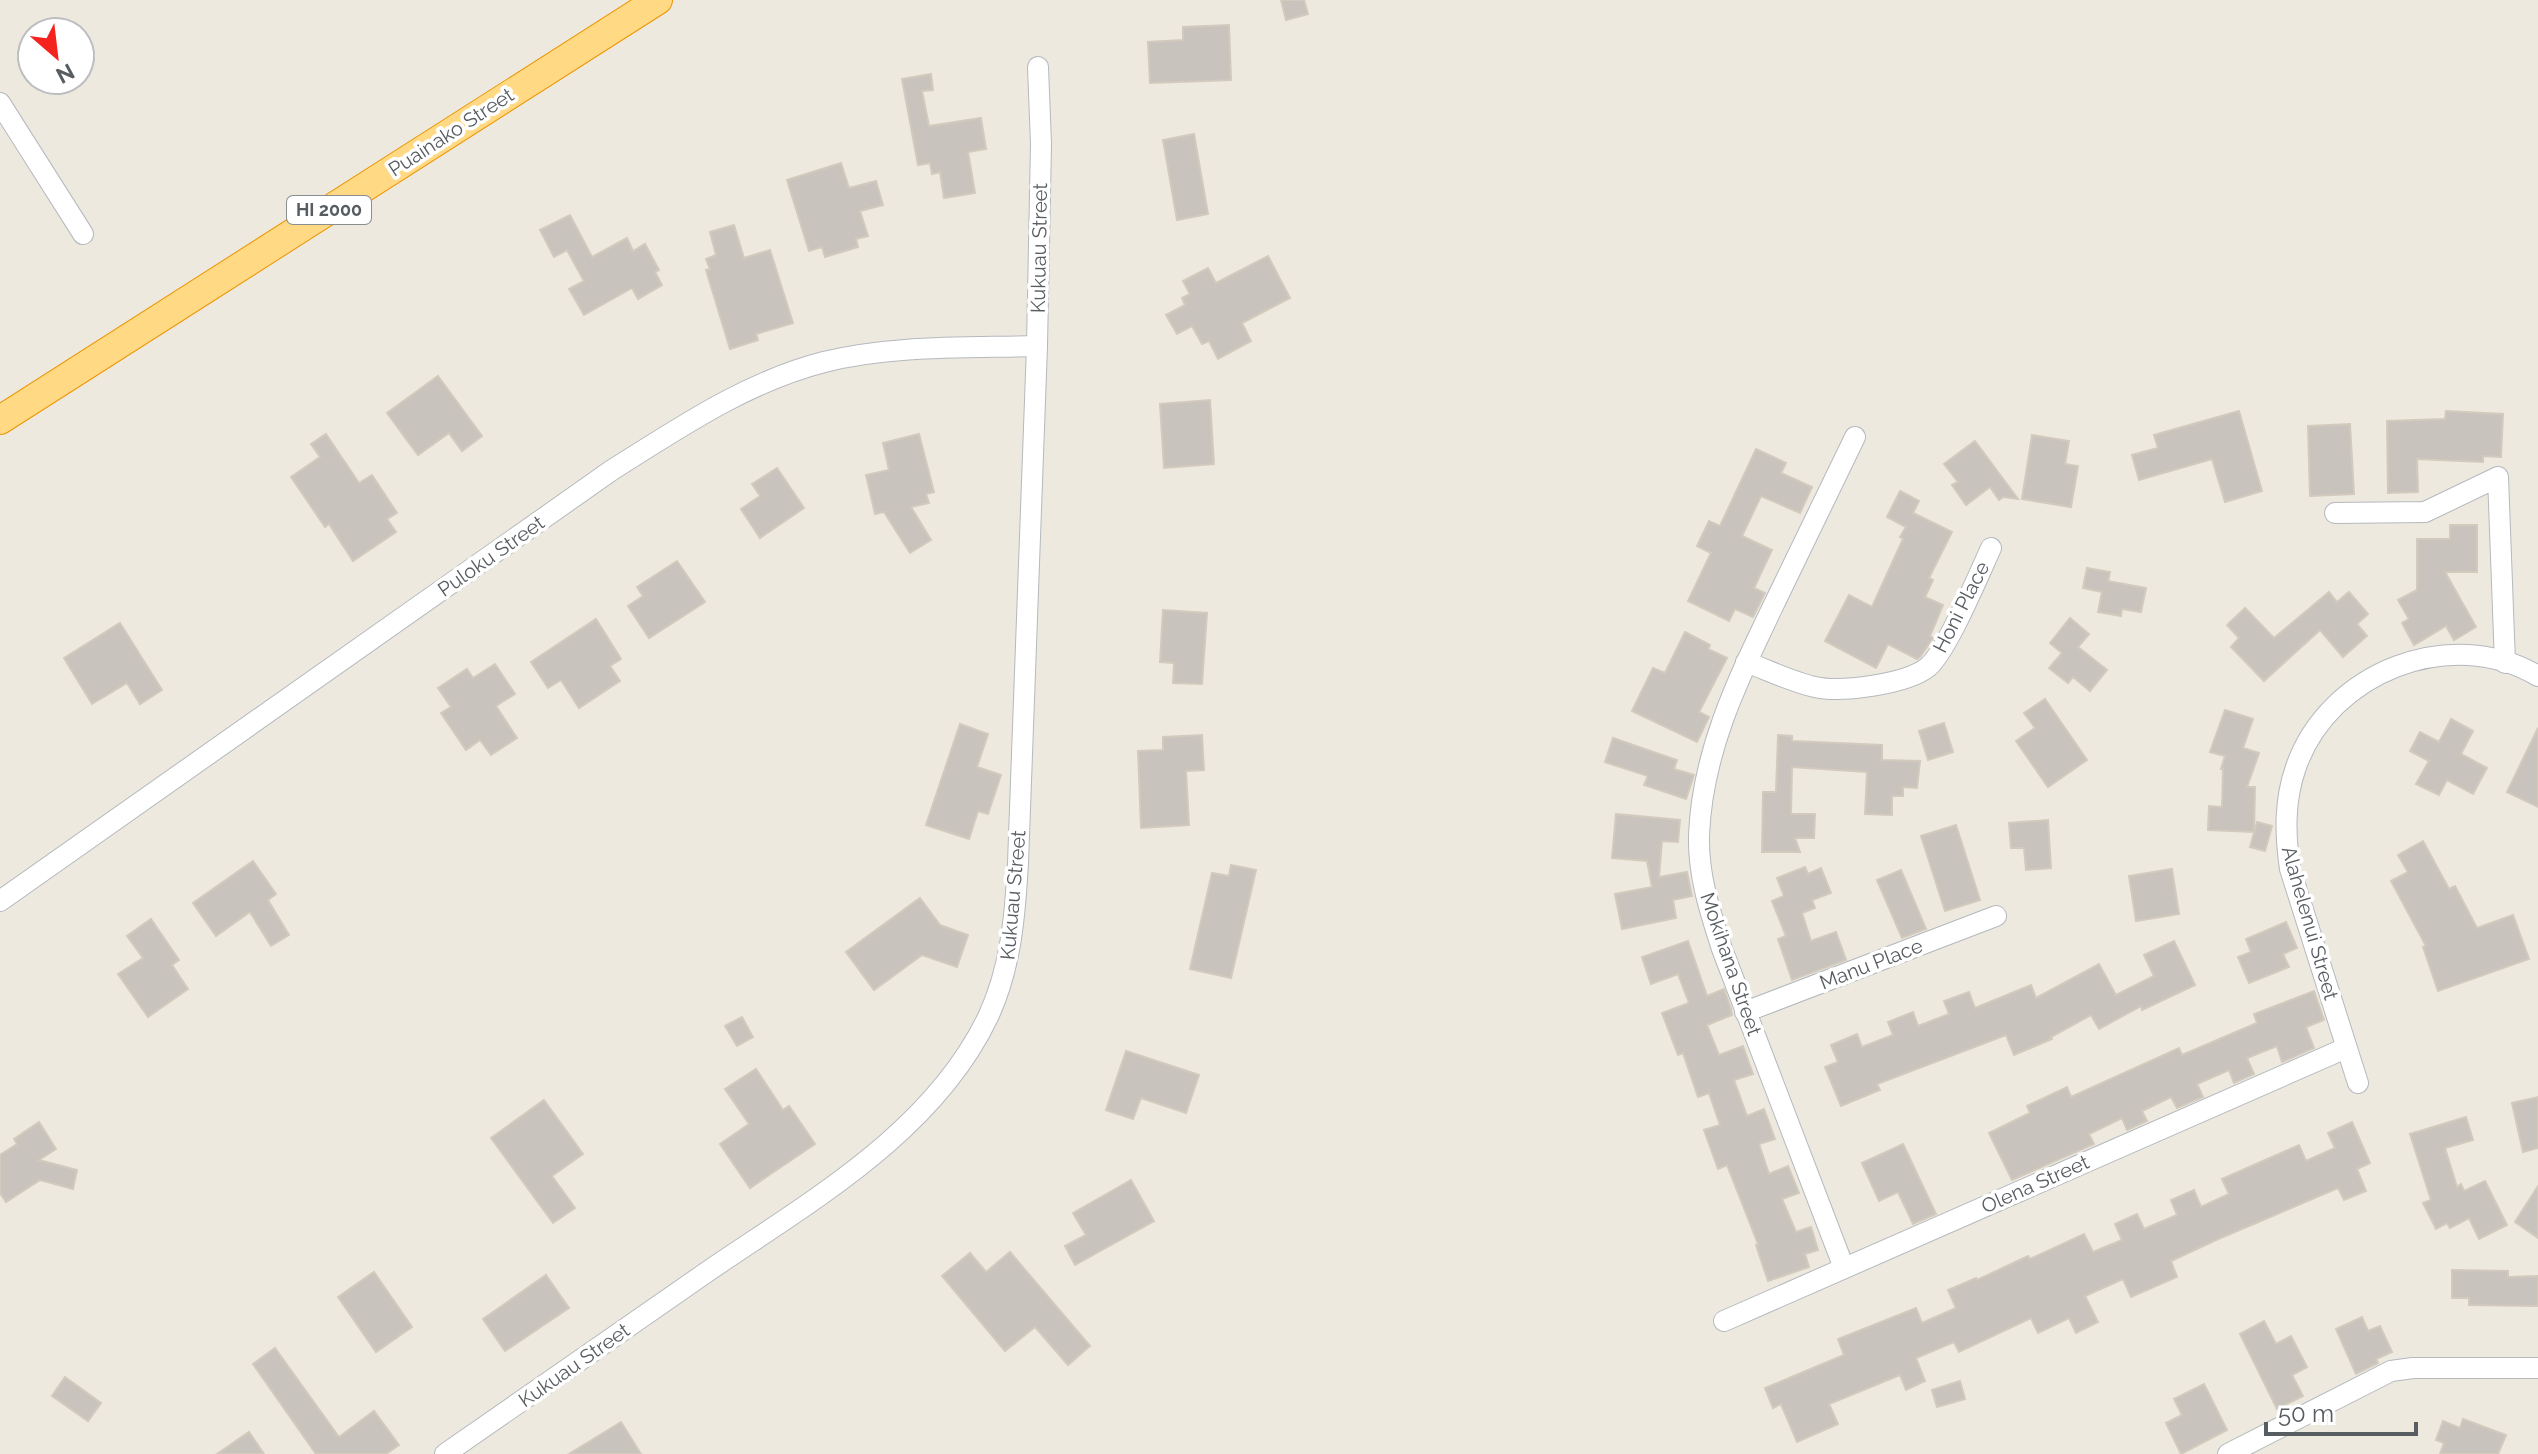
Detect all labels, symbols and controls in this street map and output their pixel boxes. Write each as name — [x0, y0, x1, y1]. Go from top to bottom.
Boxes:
north arrow — [16, 16, 96, 96]
text: N — [52, 58, 79, 89]
street label: Puainako Street — [384, 82, 518, 181]
street label: Kukuau Street — [1026, 182, 1052, 313]
road number: HI 2000 — [287, 196, 371, 224]
street label: Puloku Street — [433, 510, 549, 602]
street label: Honi Place — [1928, 557, 1994, 657]
street label: Kukuau Street — [995, 829, 1031, 961]
street label: Alahelenui Street — [2277, 843, 2344, 1003]
street label: Mokihana Street — [1695, 889, 1767, 1039]
street label: Manu Place — [1816, 933, 1926, 995]
street label: Olena Street — [1977, 1149, 2093, 1218]
street label: Kukuau Street — [514, 1318, 634, 1412]
scale bar — [2266, 1386, 2416, 1436]
text: 50 m — [2278, 1399, 2334, 1428]

